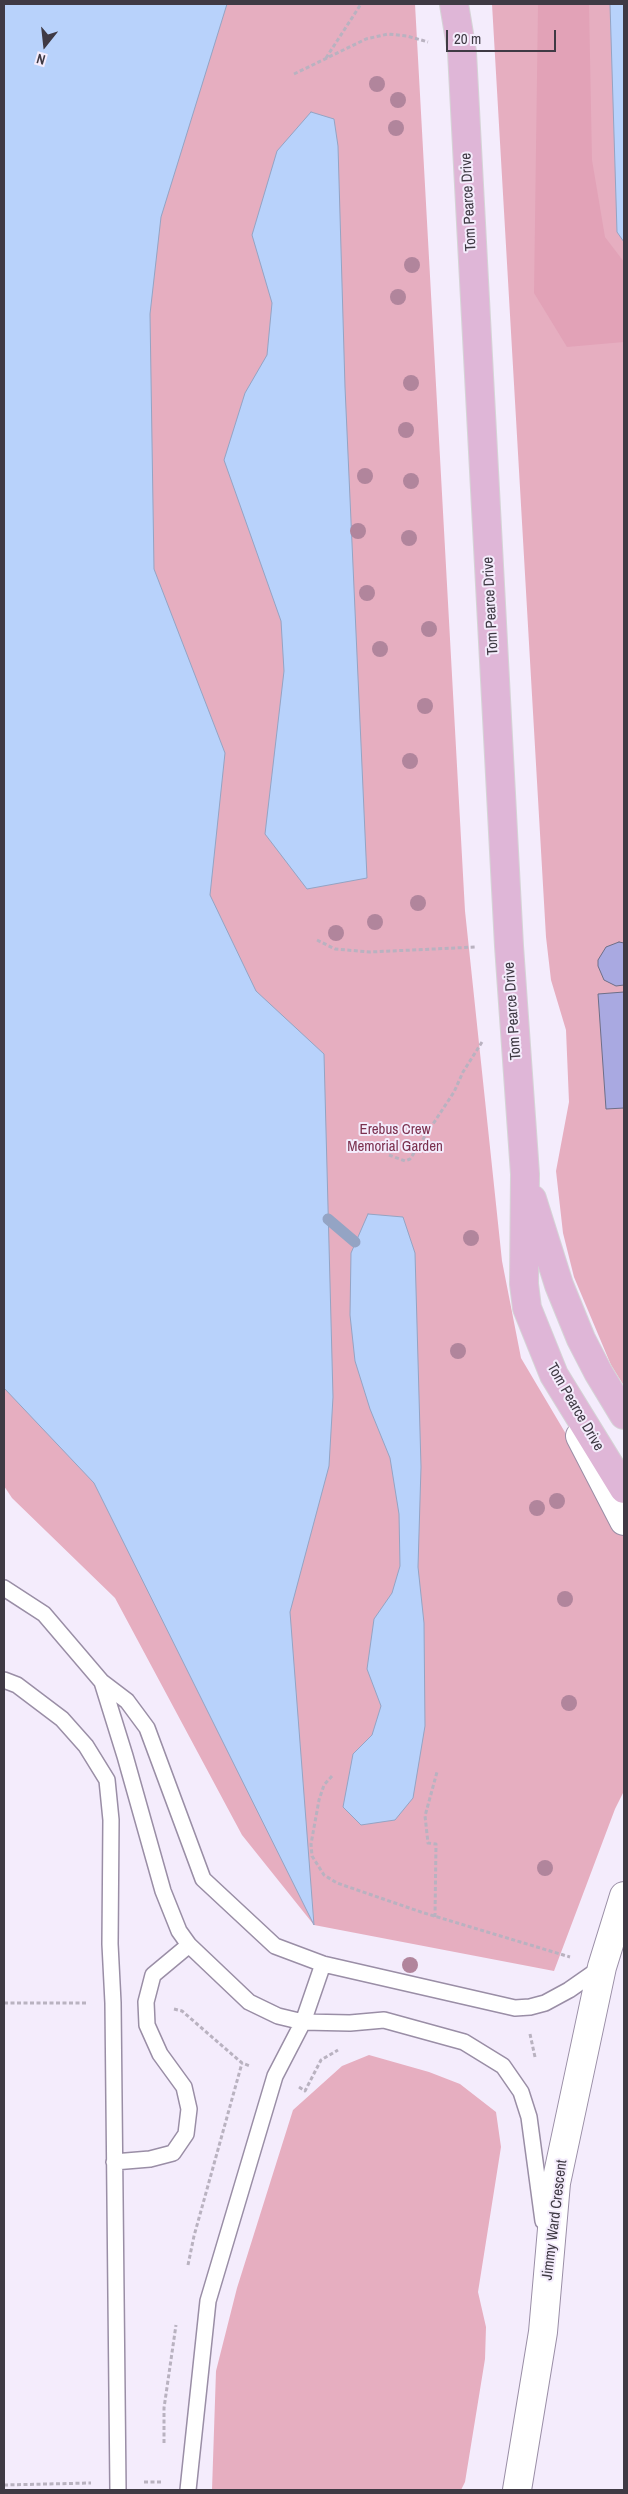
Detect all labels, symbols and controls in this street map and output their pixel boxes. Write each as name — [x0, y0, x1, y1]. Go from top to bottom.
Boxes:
north arrow — [20, 20, 70, 70]
scale bar — [448, 20, 558, 52]
text: 20 m — [454, 28, 481, 49]
text: N — [34, 50, 47, 69]
street label: Tom Pearce Drive — [457, 152, 481, 252]
street label: Tom Pearce Drive — [479, 556, 503, 656]
street label: Tom Pearce Drive — [501, 961, 525, 1061]
park label: Erebus Crew Memorial Garden — [347, 1121, 443, 1156]
street label: Tom Pearce Drive — [543, 1360, 607, 1454]
street label: Jimmy Ward Crescent — [539, 2159, 571, 2281]

